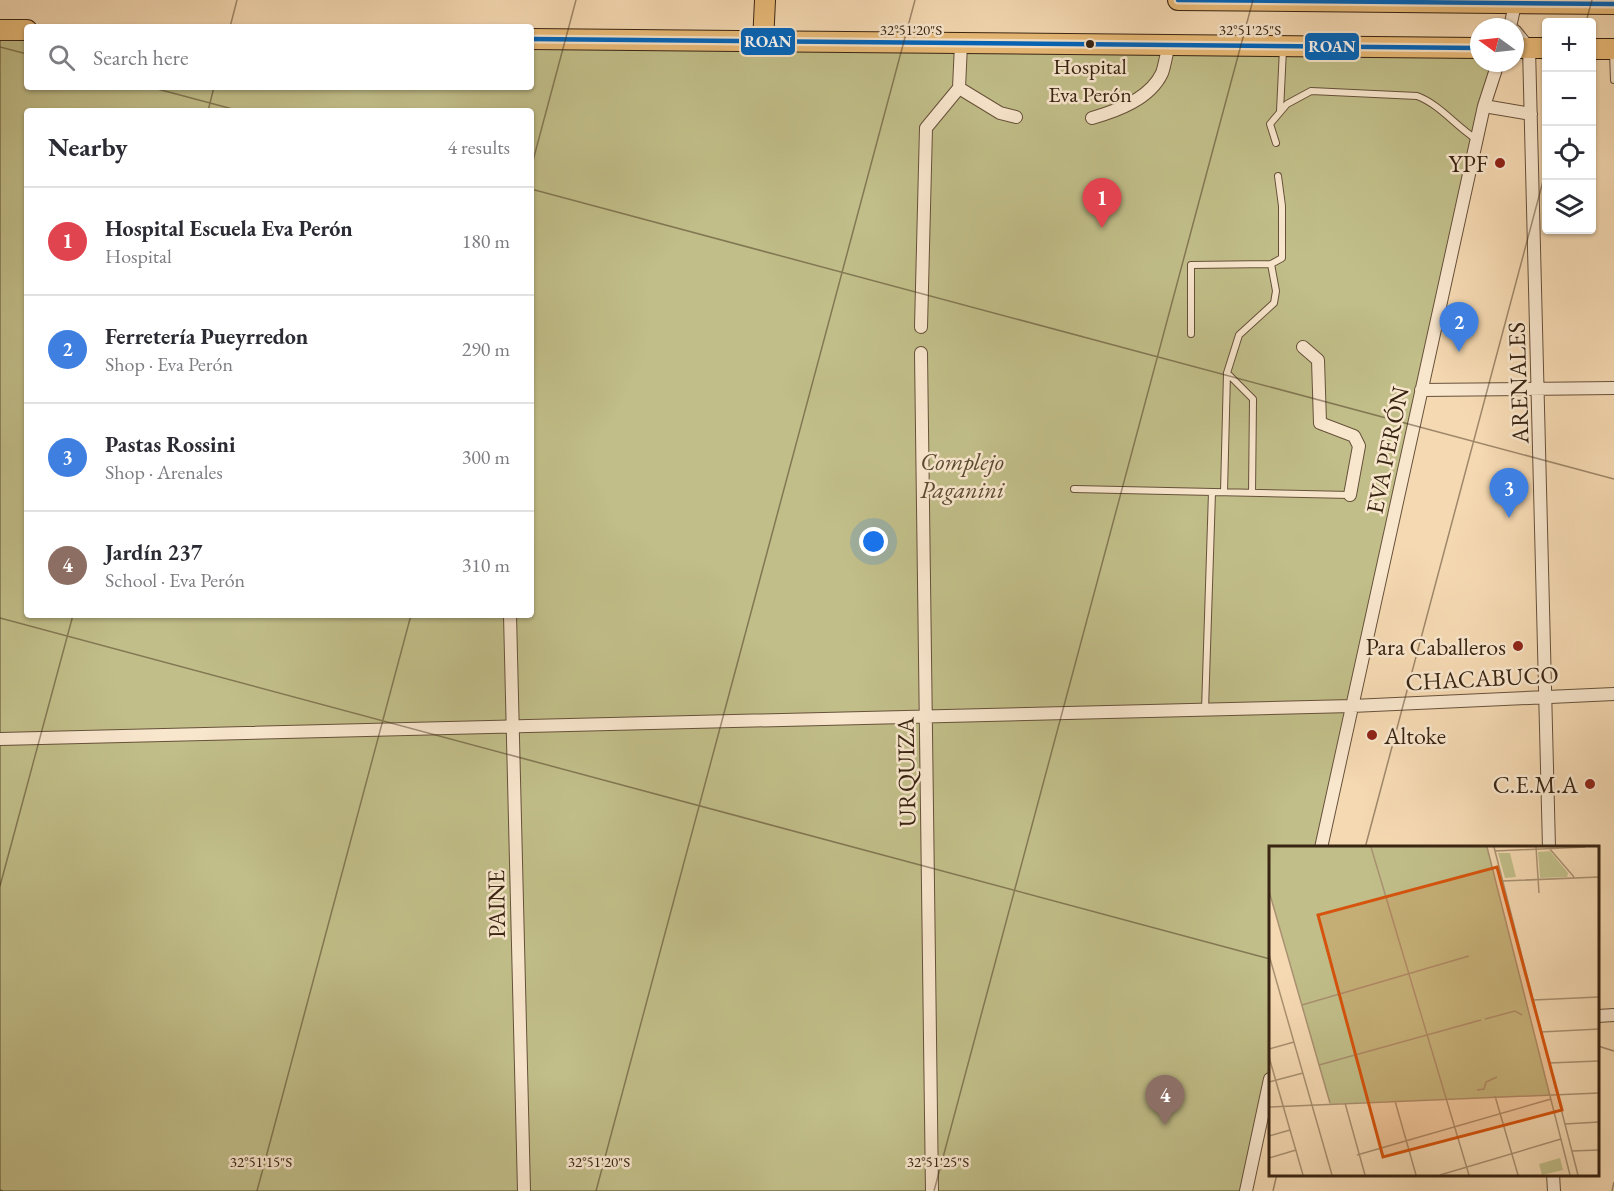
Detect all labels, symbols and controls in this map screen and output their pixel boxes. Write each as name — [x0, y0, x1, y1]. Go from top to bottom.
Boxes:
north arrow — [1470, 18, 1524, 72]
map controls — [1542, 18, 1596, 234]
button: + — [1542, 18, 1596, 72]
text: 32°51'20"S — [880, 20, 942, 39]
text: 32°51'25"S — [1219, 20, 1281, 39]
search box — [24, 24, 534, 90]
line badge: ROAN — [740, 27, 796, 56]
text: ROAN — [744, 31, 792, 52]
line badge: ROAN — [1304, 32, 1360, 61]
text: ROAN — [1308, 36, 1356, 57]
marker: Hospital Eva Perón — [1084, 38, 1096, 50]
icon: search — [45, 41, 78, 74]
text: Search here — [93, 43, 188, 72]
place label: Hospital Eva Perón — [1048, 52, 1132, 109]
button: − — [1542, 72, 1596, 126]
button: locate — [1542, 126, 1596, 180]
text: Nearby — [48, 130, 128, 164]
text: 4 results — [447, 134, 510, 160]
place label: YPF — [1449, 148, 1488, 179]
marker: YPF — [1493, 156, 1507, 170]
pin: 1 — [1082, 178, 1122, 228]
button: layers — [1542, 180, 1596, 234]
text: Hospital Escuela Eva Perón — [105, 214, 353, 243]
text: 1 — [62, 228, 73, 254]
text: 180 m — [462, 228, 510, 254]
text: Hospital — [105, 243, 172, 269]
pin: 2 — [1440, 302, 1478, 352]
text: Ferretería Pueyrredon — [105, 322, 308, 351]
street label: ARENALES — [1500, 322, 1536, 445]
text: 2 — [62, 336, 73, 362]
text: 290 m — [462, 336, 510, 362]
text: Shop · Eva Perón — [105, 351, 233, 377]
street label: EVA PERÓN — [1358, 384, 1416, 516]
text: Pastas Rossini — [105, 430, 235, 459]
text: 3 — [62, 444, 73, 470]
text: 300 m — [462, 444, 510, 470]
park label: Complejo Paganini — [920, 446, 1005, 505]
text: Shop · Arenales — [105, 459, 223, 485]
pin: 3 — [1490, 468, 1528, 518]
your location — [859, 527, 888, 556]
text: Jardín 237 — [105, 538, 203, 567]
text: 4 — [62, 552, 73, 578]
text: 310 m — [462, 552, 510, 578]
text: School · Eva Perón — [105, 567, 245, 593]
place label: Para Caballeros — [1365, 631, 1506, 662]
marker: Para Caballeros — [1511, 639, 1525, 653]
street label: CHACABUCO — [1405, 659, 1559, 697]
street label: URQUIZA — [890, 716, 922, 827]
place label: Altoke — [1383, 720, 1446, 751]
marker: Altoke — [1365, 728, 1379, 742]
place label: C.E.M.A — [1493, 769, 1578, 800]
marker: C.E.M.A — [1583, 777, 1597, 791]
inset map — [1269, 846, 1599, 1176]
street label: PAINE — [480, 870, 512, 938]
pin: 4 — [1146, 1076, 1184, 1125]
text: 32°51'15"S — [230, 1152, 292, 1171]
text: 32°51'20"S — [568, 1152, 630, 1171]
text: 32°51'25"S — [907, 1152, 969, 1171]

